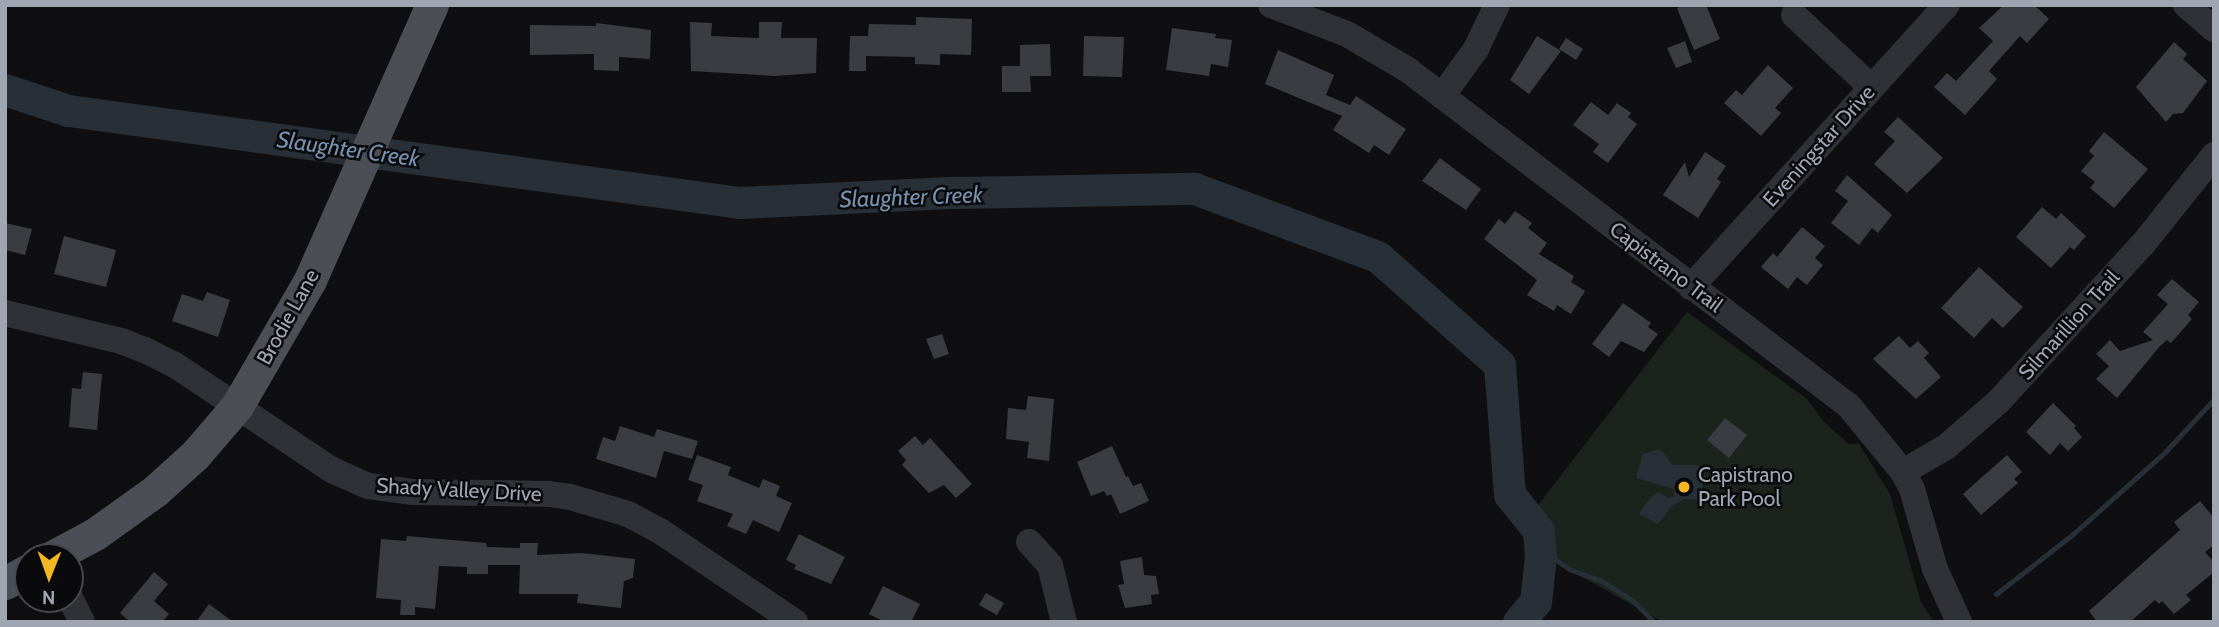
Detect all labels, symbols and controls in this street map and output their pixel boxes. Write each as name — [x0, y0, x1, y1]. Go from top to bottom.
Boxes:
street label: Eveningstar Drive — [1758, 80, 1880, 212]
water label: Slaughter Creek — [275, 125, 421, 173]
water label: Slaughter Creek — [839, 181, 983, 213]
street label: Capistrano Trail — [1605, 216, 1727, 318]
street label: Brodie Lane — [252, 265, 324, 369]
street label: Silmarillion Trail — [2013, 265, 2125, 385]
place label: Capistrano Park Pool — [1698, 462, 1793, 512]
street label: Shady Valley Drive — [376, 473, 542, 507]
marker: Capistrano Park Pool — [1676, 479, 1692, 495]
north arrow — [14, 543, 84, 613]
text: N — [42, 586, 56, 609]

